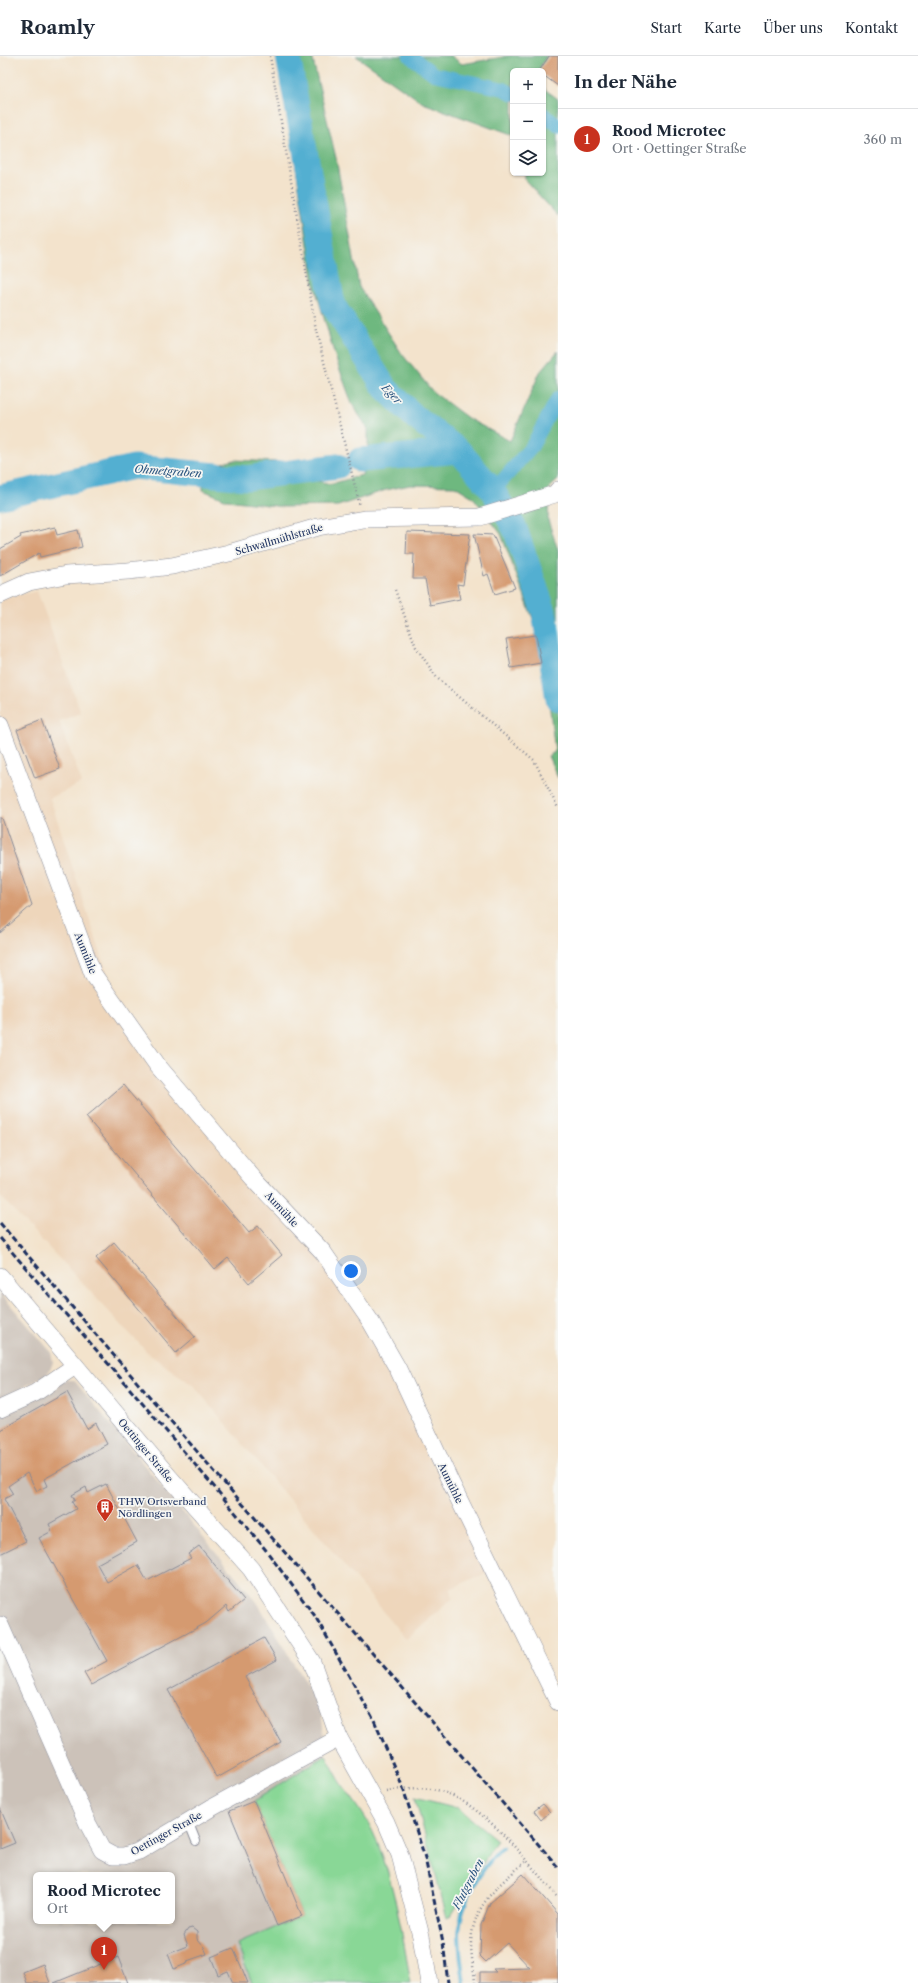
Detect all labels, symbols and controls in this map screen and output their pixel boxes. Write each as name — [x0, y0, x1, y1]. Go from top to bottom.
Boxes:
text: Roamly — [20, 16, 95, 39]
text: Start — [650, 19, 682, 37]
text: Karte — [704, 19, 741, 37]
text: Über uns — [763, 19, 823, 37]
text: Kontakt — [845, 19, 898, 37]
map controls — [510, 68, 546, 176]
button: + — [510, 68, 546, 104]
text: In der Nähe — [574, 72, 677, 92]
button: − — [510, 104, 546, 140]
text: Rood Microtec — [612, 121, 726, 140]
text: 1 — [584, 131, 590, 147]
text: 360 m — [863, 131, 902, 147]
button: layers — [510, 140, 546, 176]
text: Ort · Oettinger Straße — [612, 140, 747, 156]
water label: Eger — [378, 380, 406, 408]
water label: Ohmetgraben — [134, 462, 203, 480]
street label: Schwallmühlstraße — [234, 521, 325, 558]
street label: Aumühle — [71, 930, 100, 976]
street label: Aumühle — [261, 1188, 302, 1230]
your location — [341, 1261, 361, 1281]
street label: Oettinger Straße — [115, 1416, 176, 1485]
street label: Aumühle — [435, 1460, 466, 1506]
place label: THW Ortsverband Nördlingen — [118, 1495, 206, 1520]
building icon: THW Ortsverband Nördlingen — [95, 1497, 115, 1522]
street label: Oettinger Straße — [128, 1808, 204, 1858]
water label: Flutgraben — [449, 1856, 487, 1913]
popup — [33, 1872, 175, 1924]
text: Rood Microtec — [47, 1881, 161, 1900]
text: Ort — [47, 1900, 68, 1916]
pin: 1 — [91, 1937, 117, 1970]

